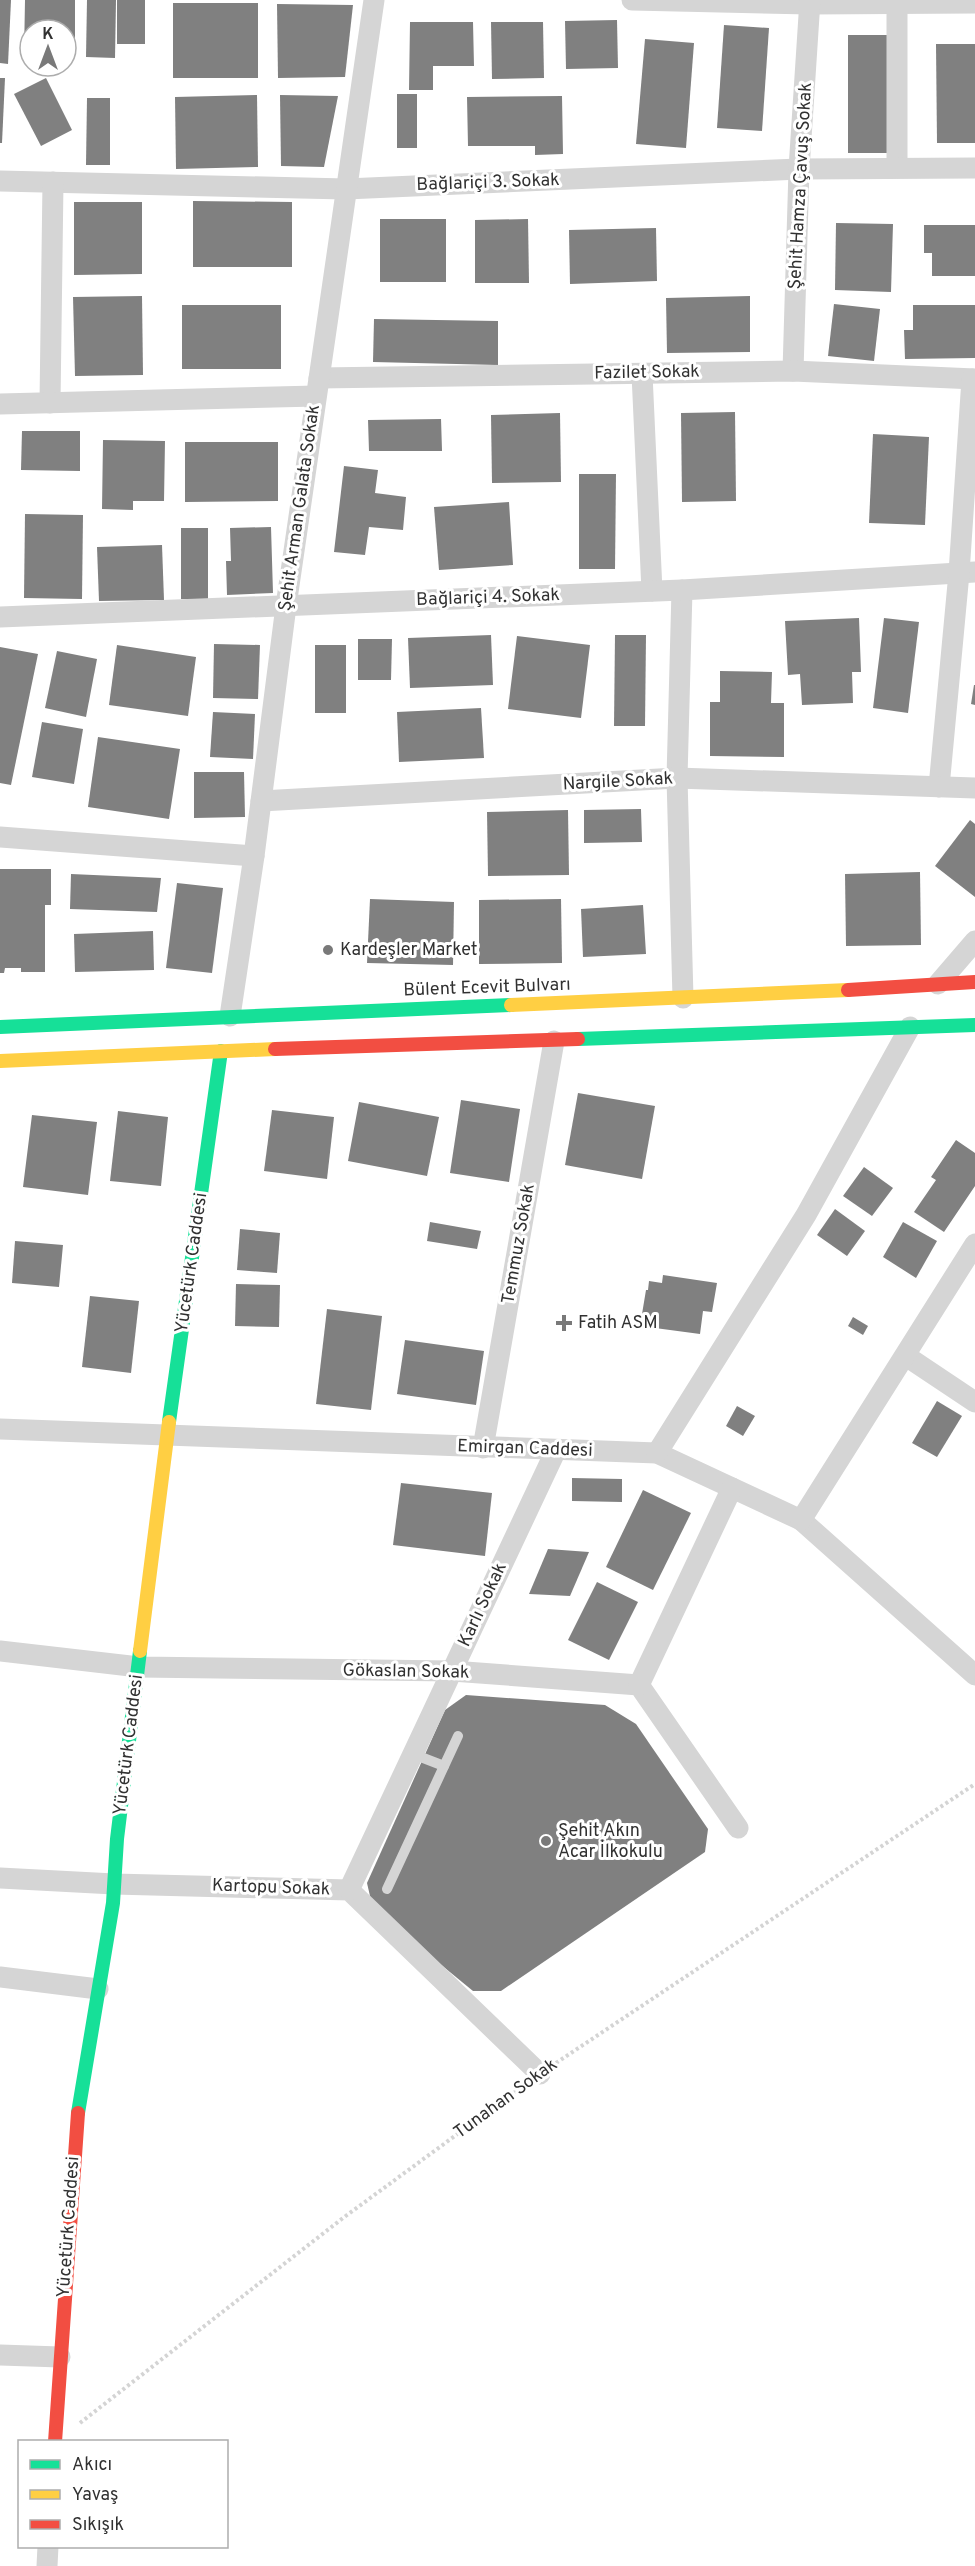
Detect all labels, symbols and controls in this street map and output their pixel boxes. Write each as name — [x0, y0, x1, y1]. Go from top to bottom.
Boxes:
north arrow — [18, 18, 78, 78]
text: K — [42, 25, 54, 45]
street label: Şehit Hamza Çavuş Sokak — [784, 82, 818, 290]
street label: Bağlariçi 3. Sokak — [416, 169, 560, 197]
street label: Fazilet Sokak — [594, 361, 700, 385]
street label: Şehit Arman Galata Sokak — [274, 403, 326, 613]
street label: Bağlariçi 4. Sokak — [416, 584, 560, 612]
street label: Nargile Sokak — [562, 768, 674, 796]
place label: Kardeşler Market — [340, 939, 478, 962]
marker: Kardeşler Market — [321, 943, 335, 957]
street label: Bülent Ecevit Bulvarı — [403, 974, 571, 1002]
street label: Temmuz Sokak — [497, 1182, 541, 1306]
street label: Yücetürk Caddesi — [171, 1191, 213, 1335]
place label: Fatih ASM — [578, 1312, 658, 1335]
marker: Fatih ASM — [555, 1314, 573, 1332]
street label: Emirgan Caddesi — [457, 1435, 593, 1463]
street label: Karlı Sokak — [453, 1559, 513, 1651]
street label: Gökaslan Sokak — [342, 1659, 470, 1685]
street label: Yücetürk Caddesi — [109, 1673, 149, 1817]
place label: Şehit Akın Acar İlkokulu — [558, 1820, 663, 1864]
marker: Şehit Akın Acar İlkokulu — [539, 1834, 553, 1848]
street label: Kartopu Sokak — [211, 1874, 331, 1902]
street label: Tunahan Sokak — [450, 2054, 562, 2144]
street label: Yücetürk Caddesi — [53, 2156, 85, 2298]
legend — [18, 2440, 228, 2548]
text: Akıcı — [72, 2454, 112, 2477]
text: Yavaş — [72, 2484, 118, 2507]
text: Sıkışık — [72, 2514, 124, 2537]

